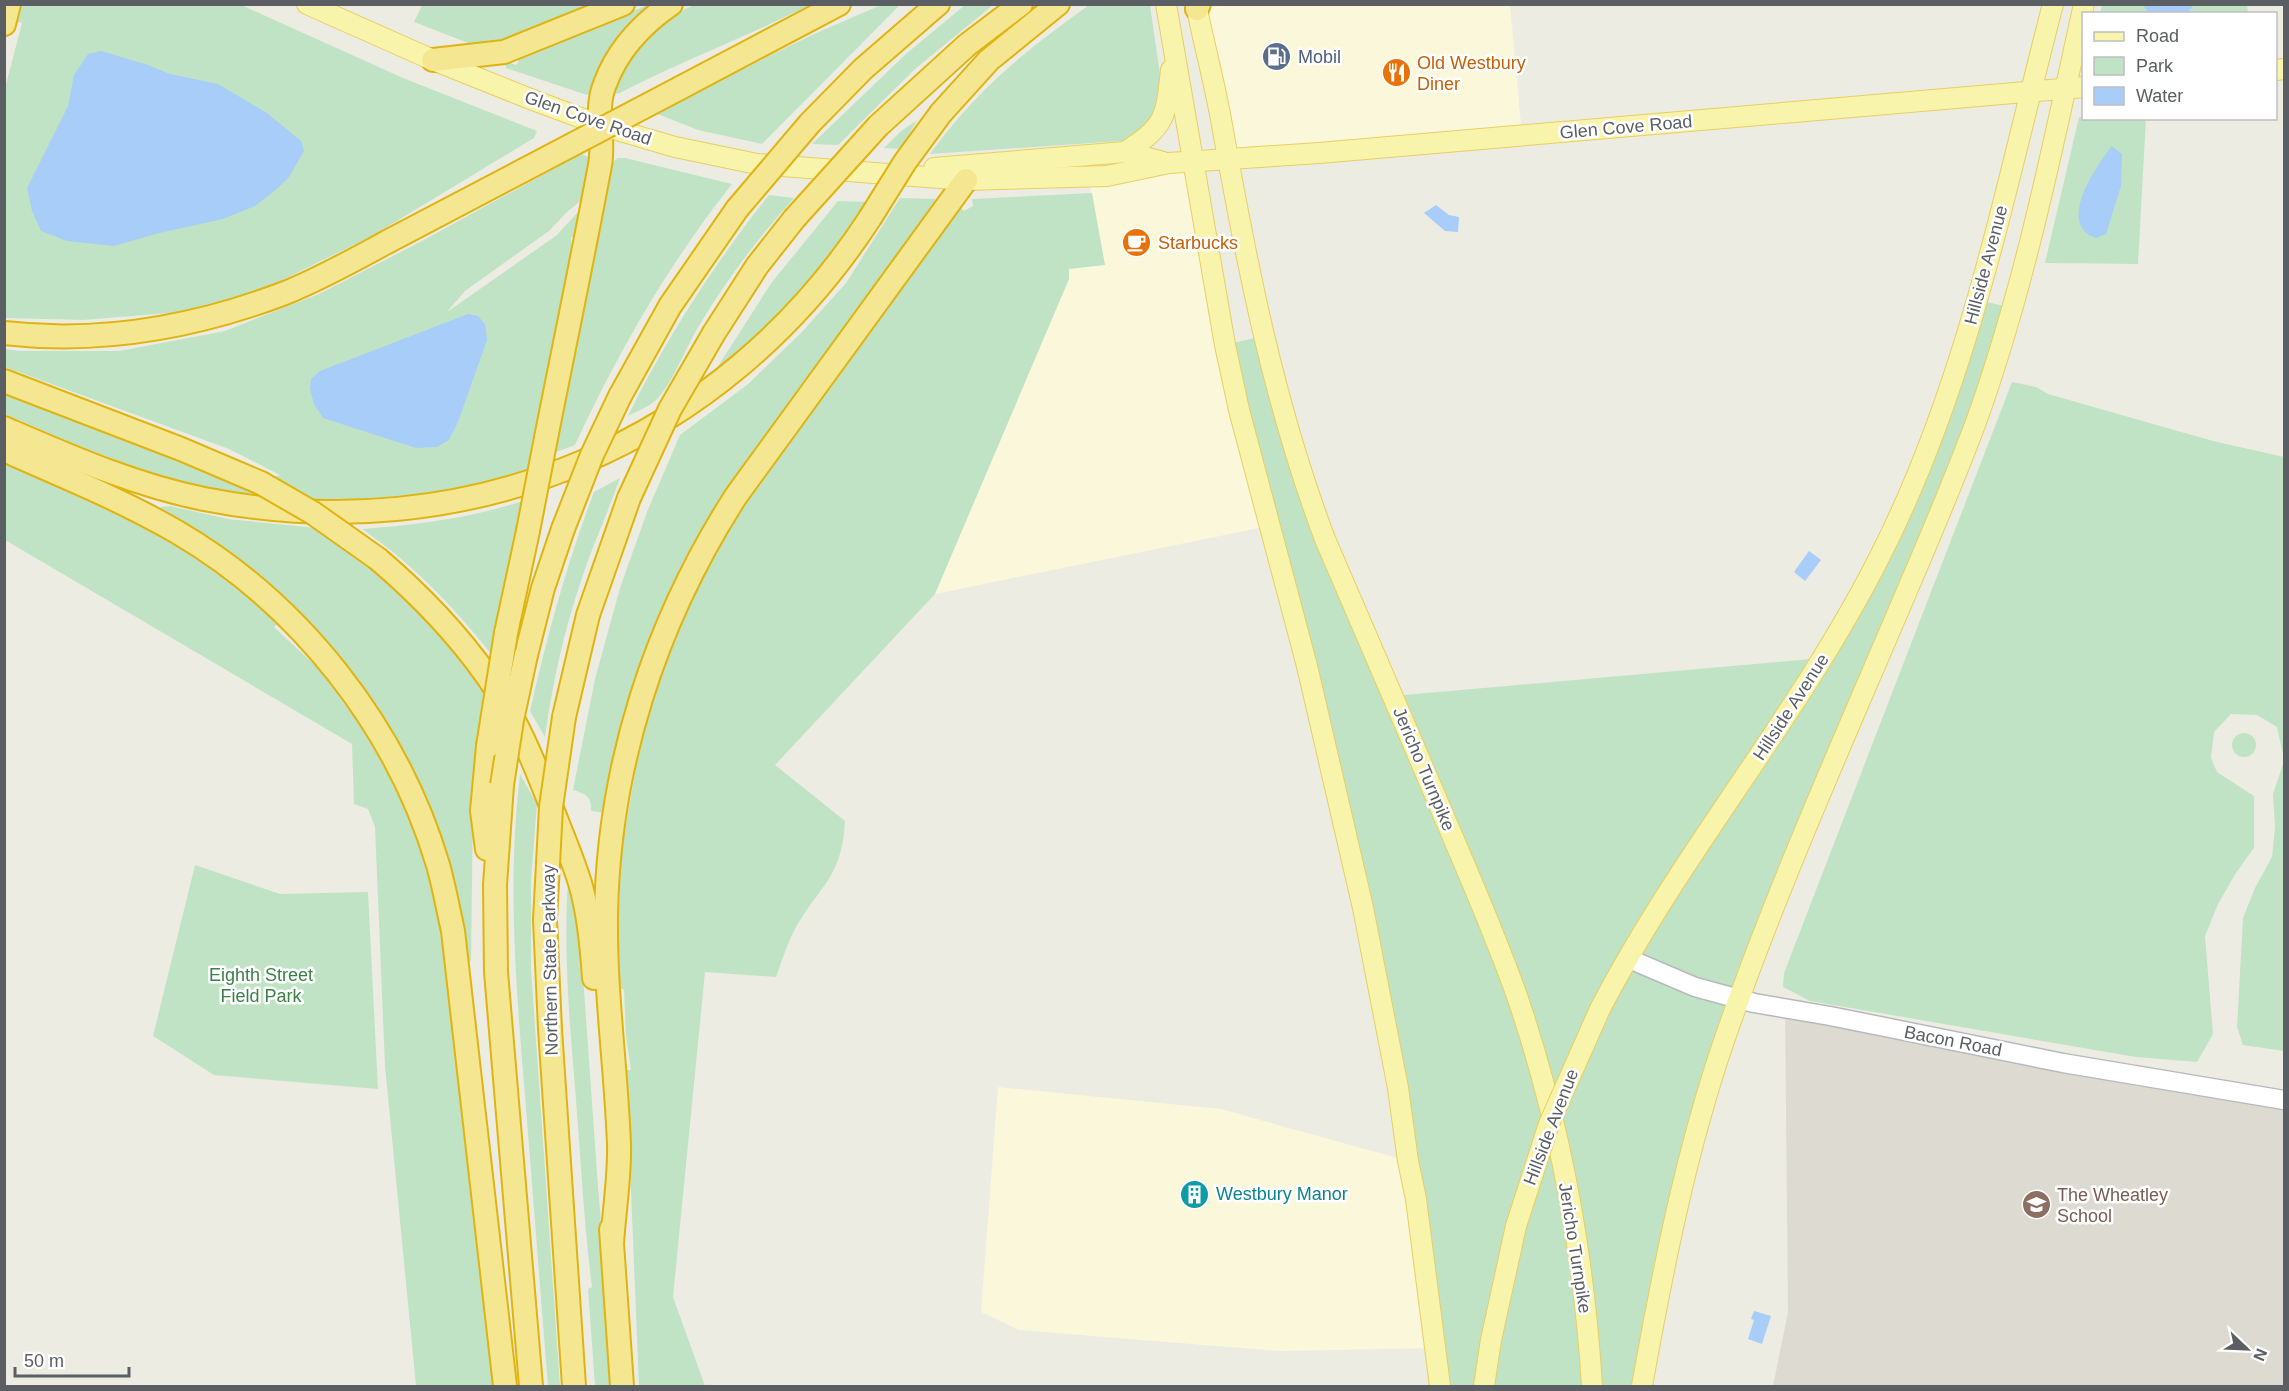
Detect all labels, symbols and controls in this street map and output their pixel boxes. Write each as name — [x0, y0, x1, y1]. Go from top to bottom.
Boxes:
legend — [2082, 12, 2277, 120]
text: Road — [2136, 26, 2179, 46]
fuel station icon: Mobil — [1261, 41, 1293, 73]
place label: Mobil — [1298, 47, 1341, 67]
place label: Old Westbury Diner — [1417, 53, 1526, 94]
text: Park — [2136, 56, 2174, 76]
restaurant icon: Old Westbury Diner — [1380, 57, 1412, 89]
text: Water — [2136, 86, 2183, 106]
street label: Glen Cove Road — [522, 87, 654, 149]
street label: Glen Cove Road — [1559, 111, 1693, 143]
street label: Hillside Avenue — [1960, 203, 2012, 327]
cafe icon: Starbucks — [1121, 227, 1153, 259]
place label: Starbucks — [1158, 233, 1238, 253]
street label: Hillside Avenue — [1749, 650, 1833, 764]
street label: Jericho Turnpike — [1389, 704, 1459, 834]
street label: Northern State Parkway — [538, 864, 562, 1056]
park label: Eighth Street Field Park — [209, 965, 313, 1006]
street label: Bacon Road — [1902, 1022, 2004, 1060]
street label: Hillside Avenue — [1520, 1066, 1582, 1188]
building icon: Westbury Manor — [1179, 1178, 1211, 1210]
street label: Jericho Turnpike — [1555, 1181, 1595, 1315]
place label: Westbury Manor — [1216, 1184, 1348, 1204]
place label: The Wheatley School — [2057, 1185, 2168, 1226]
school or university icon: The Wheatley School — [2020, 1189, 2052, 1221]
north arrow — [2217, 1319, 2277, 1379]
scale bar — [15, 1340, 129, 1378]
text: N — [2250, 1346, 2270, 1363]
text: 50 m — [24, 1351, 64, 1371]

